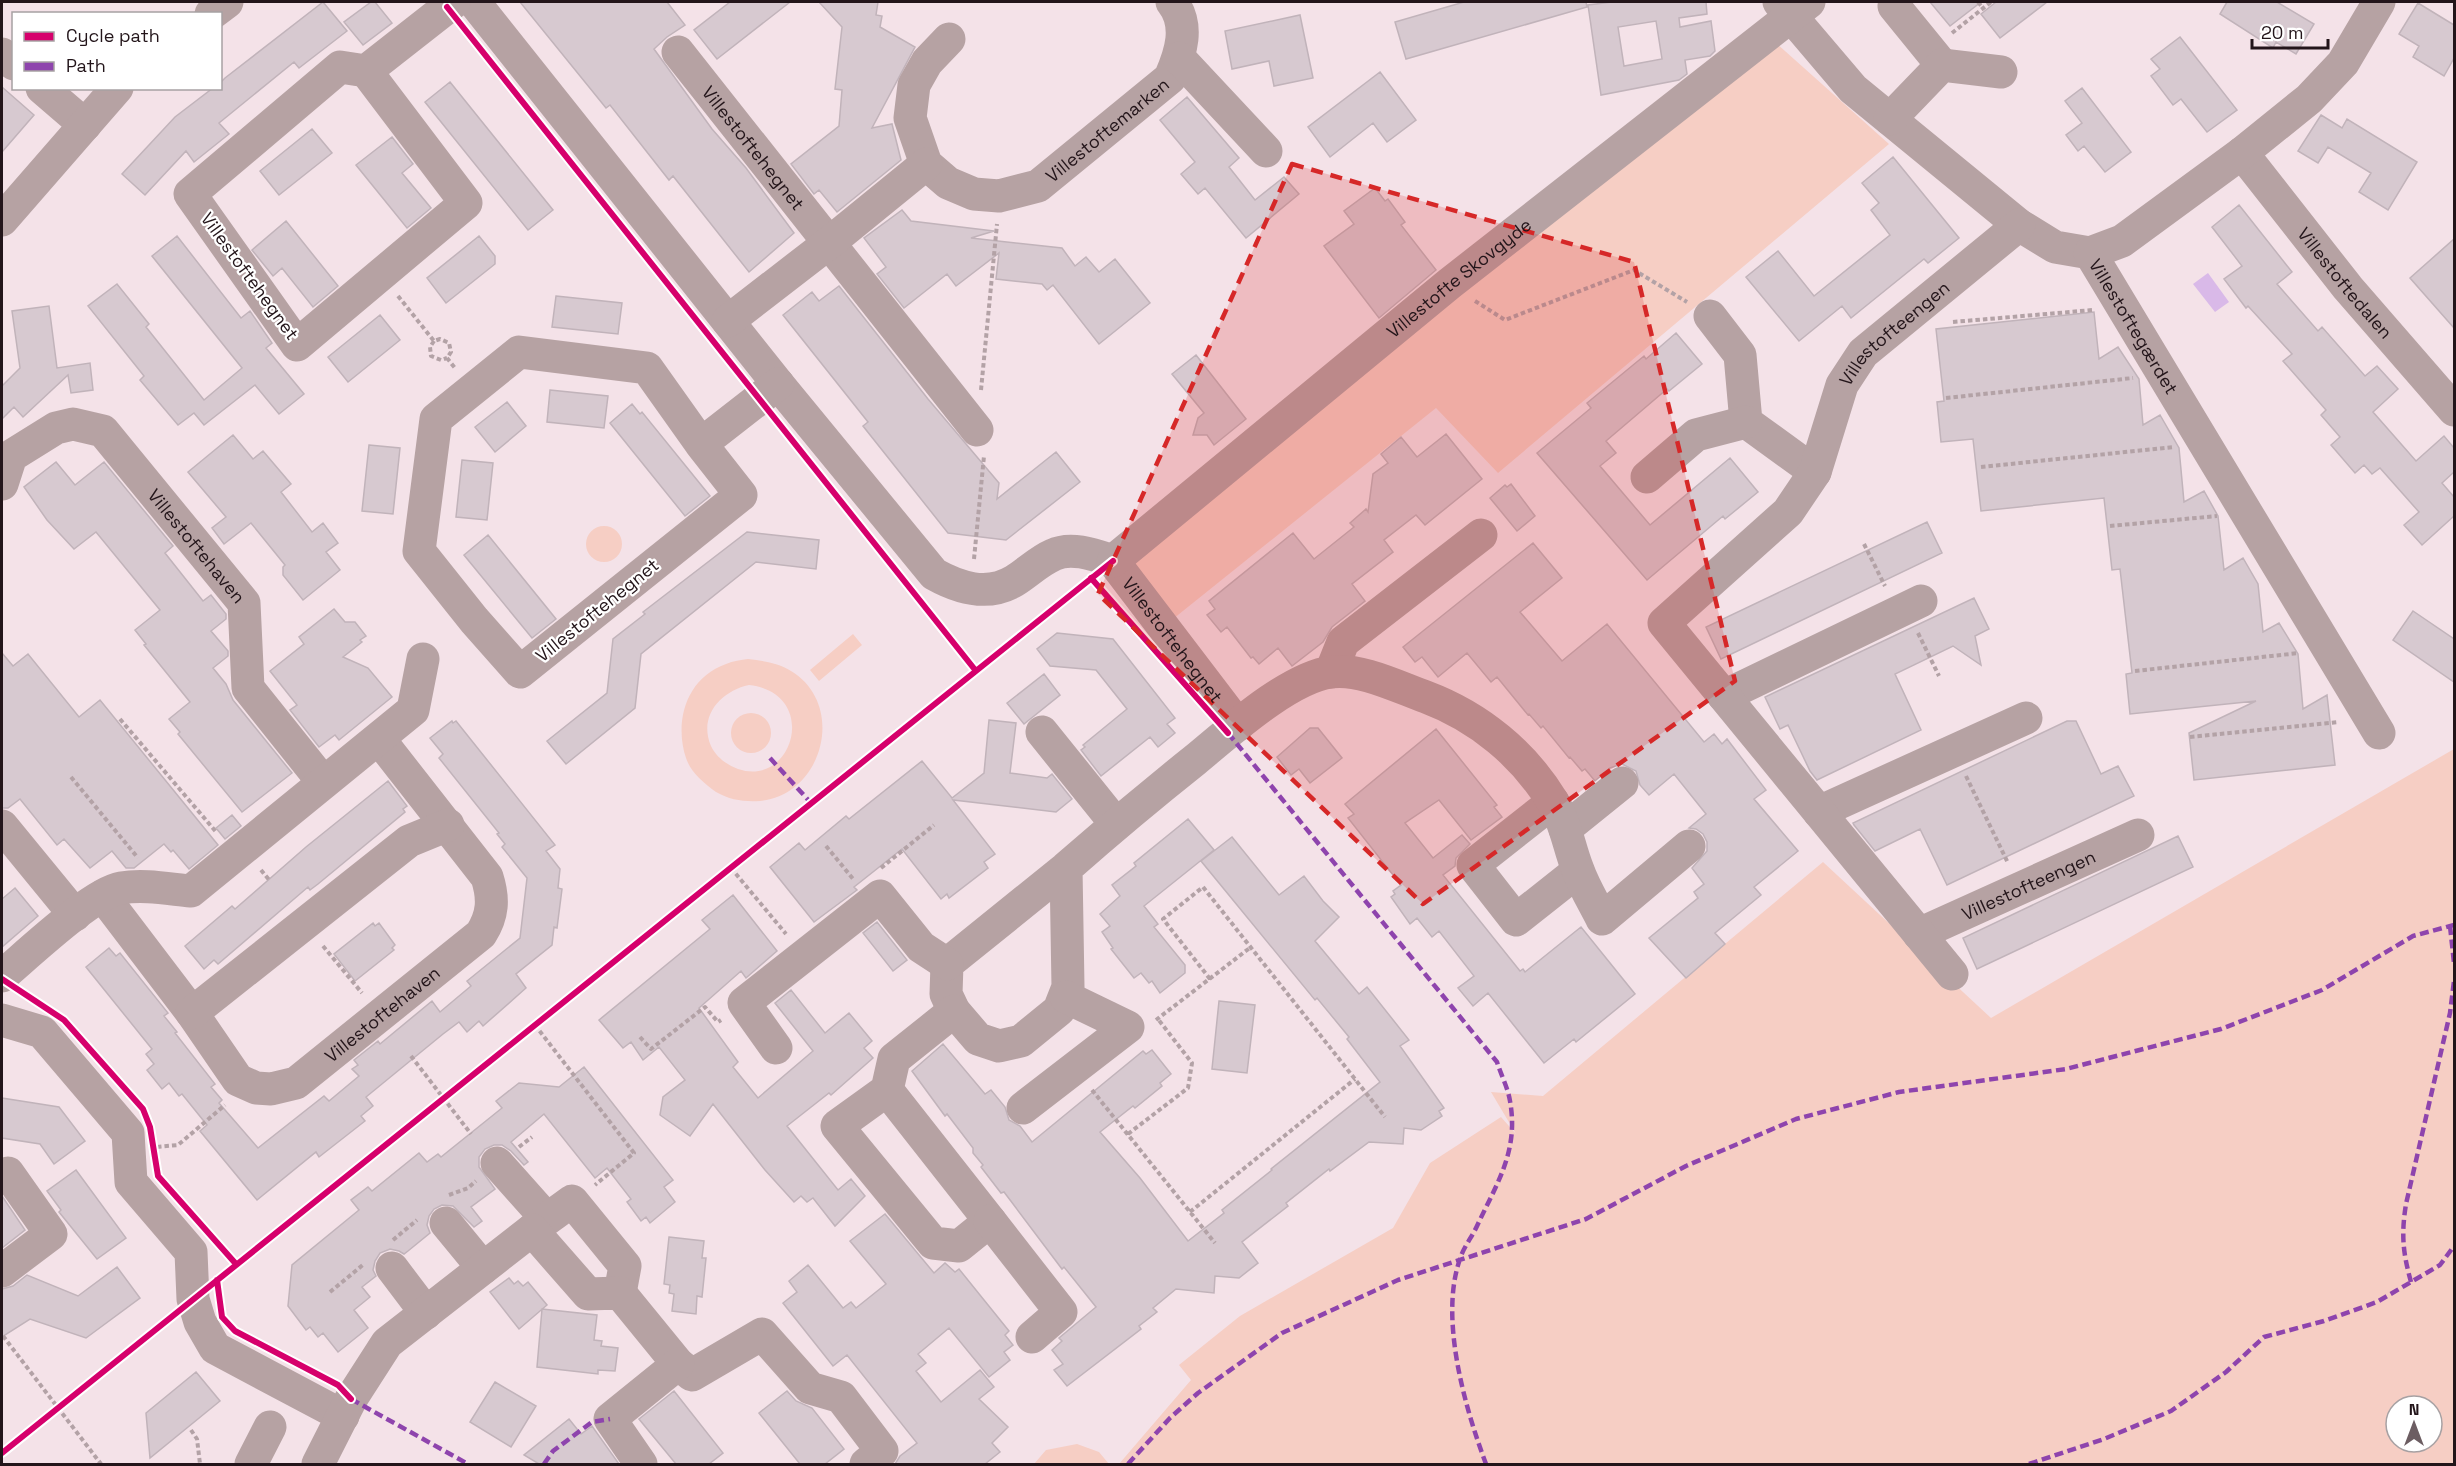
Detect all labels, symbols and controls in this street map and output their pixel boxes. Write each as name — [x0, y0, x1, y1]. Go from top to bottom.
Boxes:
legend — [12, 12, 222, 90]
scale bar — [2252, 12, 2328, 50]
text: 20 m — [2261, 21, 2304, 44]
text: Cycle path — [66, 24, 160, 47]
text: Path — [66, 54, 106, 77]
street label: Villestoftemarken — [1041, 72, 1173, 187]
street label: Villestoftehegnet — [697, 81, 810, 215]
street label: Villestoftehegnet — [196, 208, 304, 344]
street label: Villestofte Skovgyde — [1381, 213, 1536, 343]
street label: Villestoftedalen — [2293, 222, 2398, 343]
street label: Villestoftegærdet — [2084, 254, 2184, 398]
street label: Villestofteengen — [1833, 276, 1954, 390]
street label: Villestoftehaven — [143, 484, 251, 608]
street label: Villestoftehegnet — [531, 553, 663, 667]
street label: Villestoftehegnet — [1118, 572, 1228, 707]
street label: Villestofteengen — [1958, 844, 2099, 925]
street label: Villestoftehaven — [320, 961, 444, 1067]
north arrow — [2384, 1394, 2444, 1454]
text: N — [2409, 1399, 2419, 1420]

